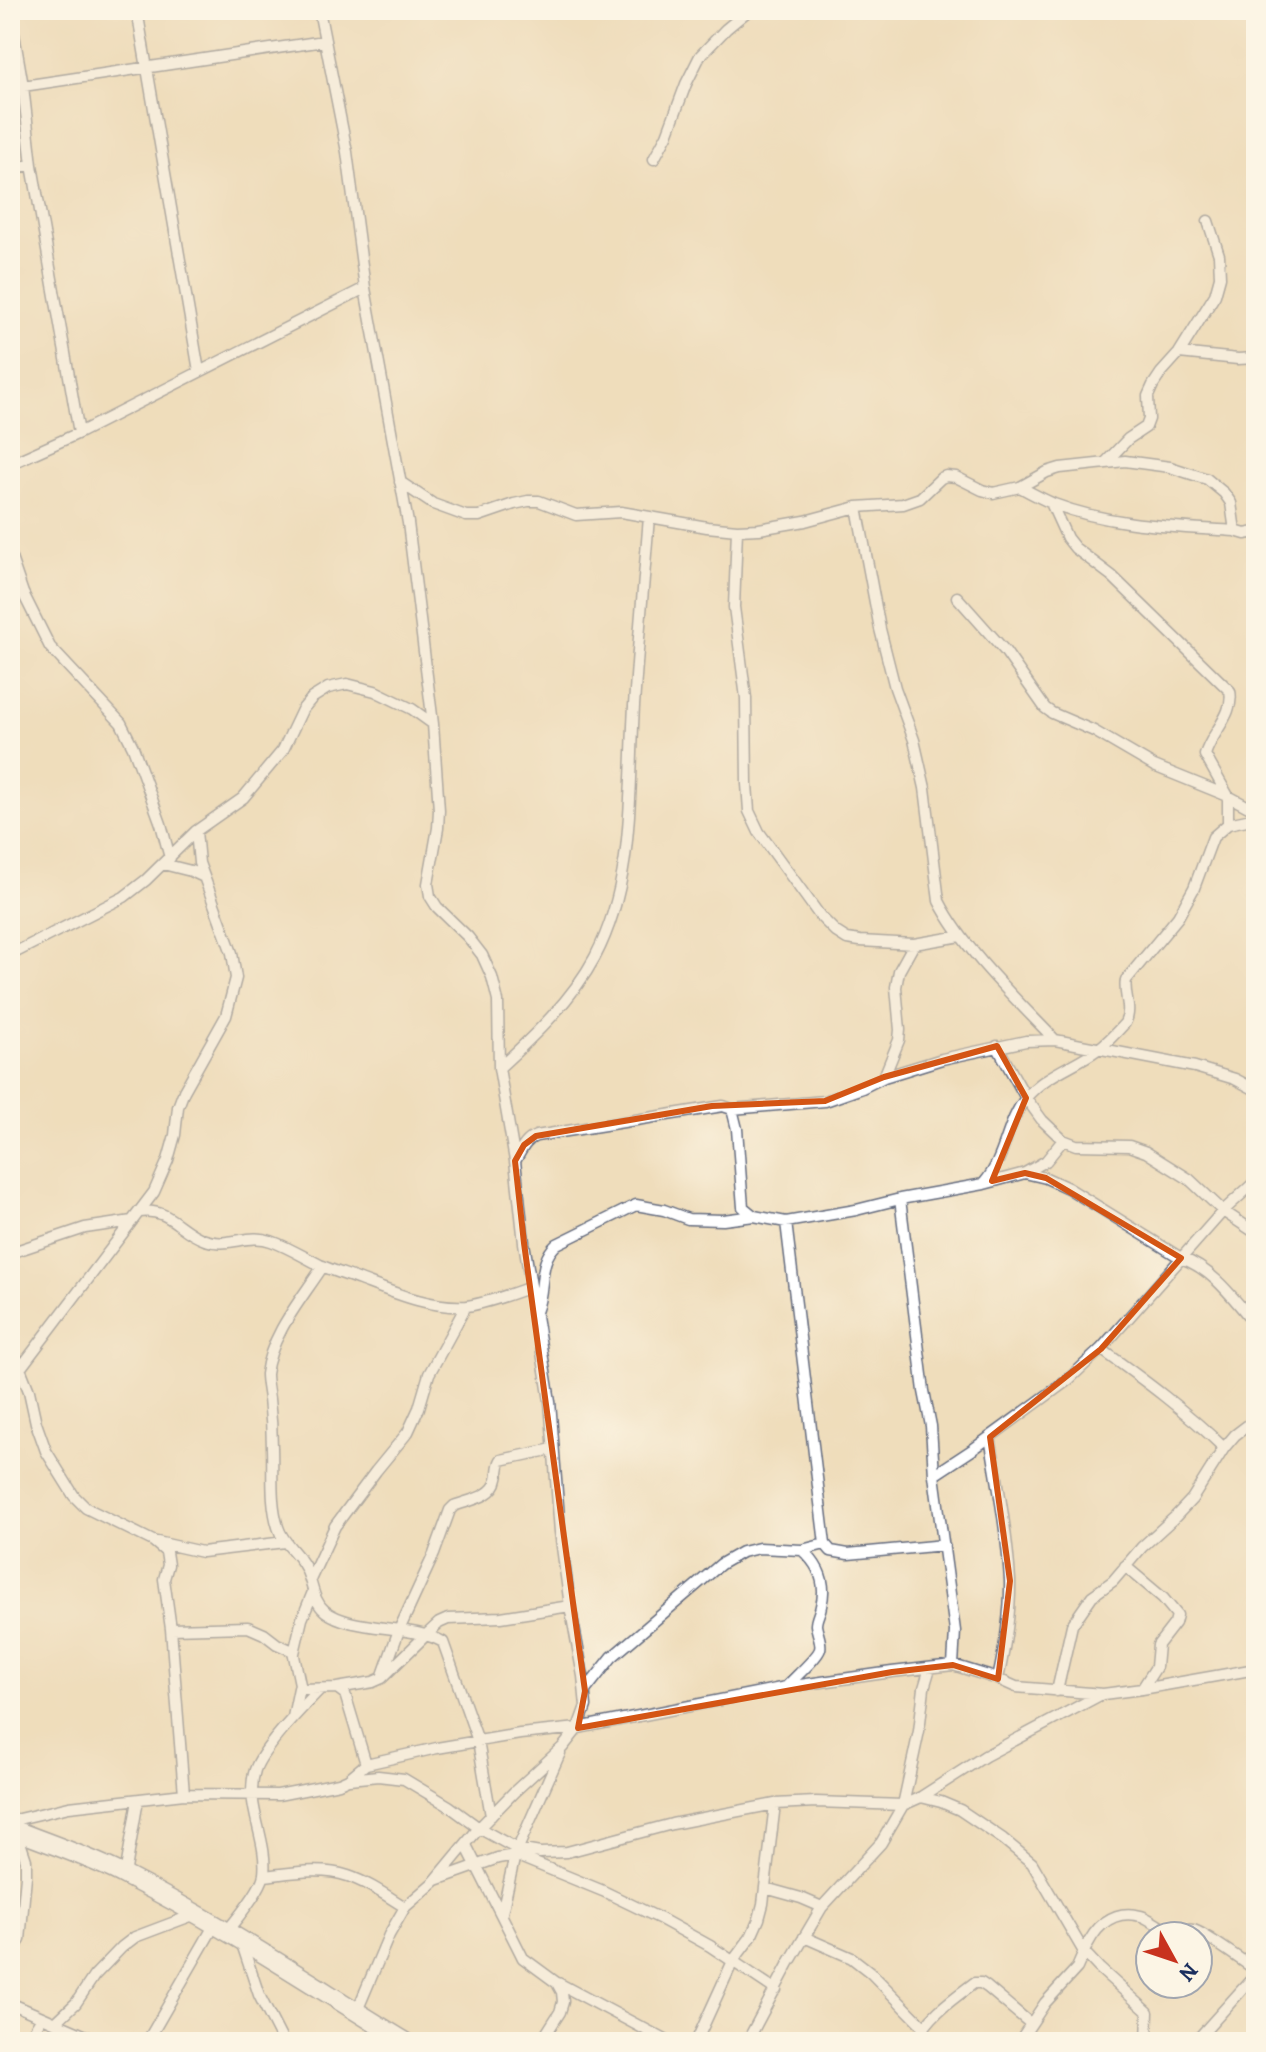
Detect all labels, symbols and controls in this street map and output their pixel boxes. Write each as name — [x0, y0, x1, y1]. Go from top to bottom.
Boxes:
north arrow — [1134, 1920, 1214, 2000]
text: N — [1172, 1956, 1205, 1988]

